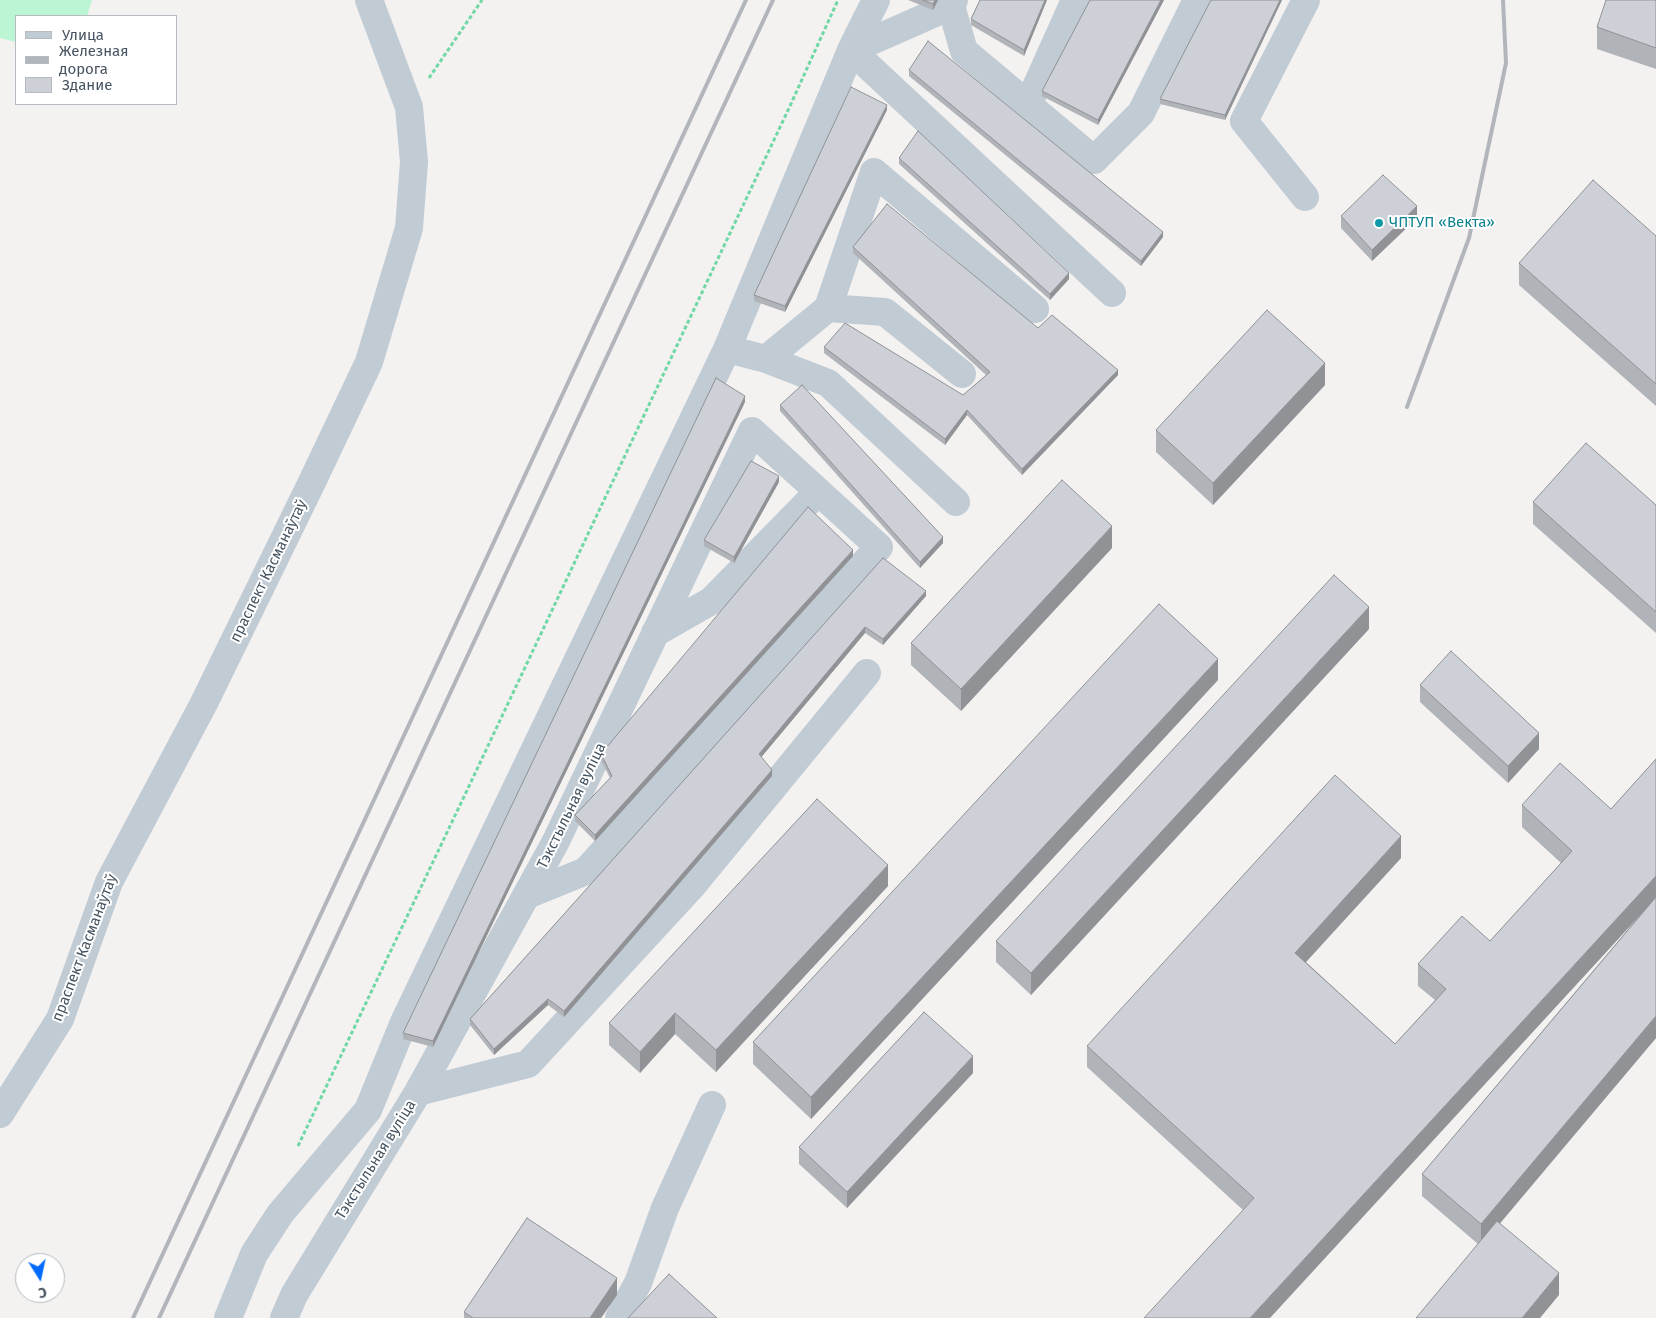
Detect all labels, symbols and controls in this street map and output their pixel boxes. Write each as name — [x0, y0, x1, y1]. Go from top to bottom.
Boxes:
legend — [15, 15, 178, 105]
text: Улица — [62, 26, 104, 44]
text: Железная дорога — [59, 42, 128, 78]
text: Здание — [62, 76, 112, 94]
place label: ЧПТУП «Векта» — [1389, 214, 1495, 232]
marker: ЧПТУП «Векта» — [1373, 217, 1385, 229]
street label: праспект Касманаўтаў — [227, 497, 311, 645]
street label: Тэкстыльная вуліца — [534, 740, 610, 872]
street label: праспект Касманаўтаў — [49, 872, 121, 1024]
street label: Тэкстыльная вуліца — [332, 1097, 420, 1223]
north arrow — [15, 1253, 65, 1303]
text: С — [37, 1283, 48, 1301]

